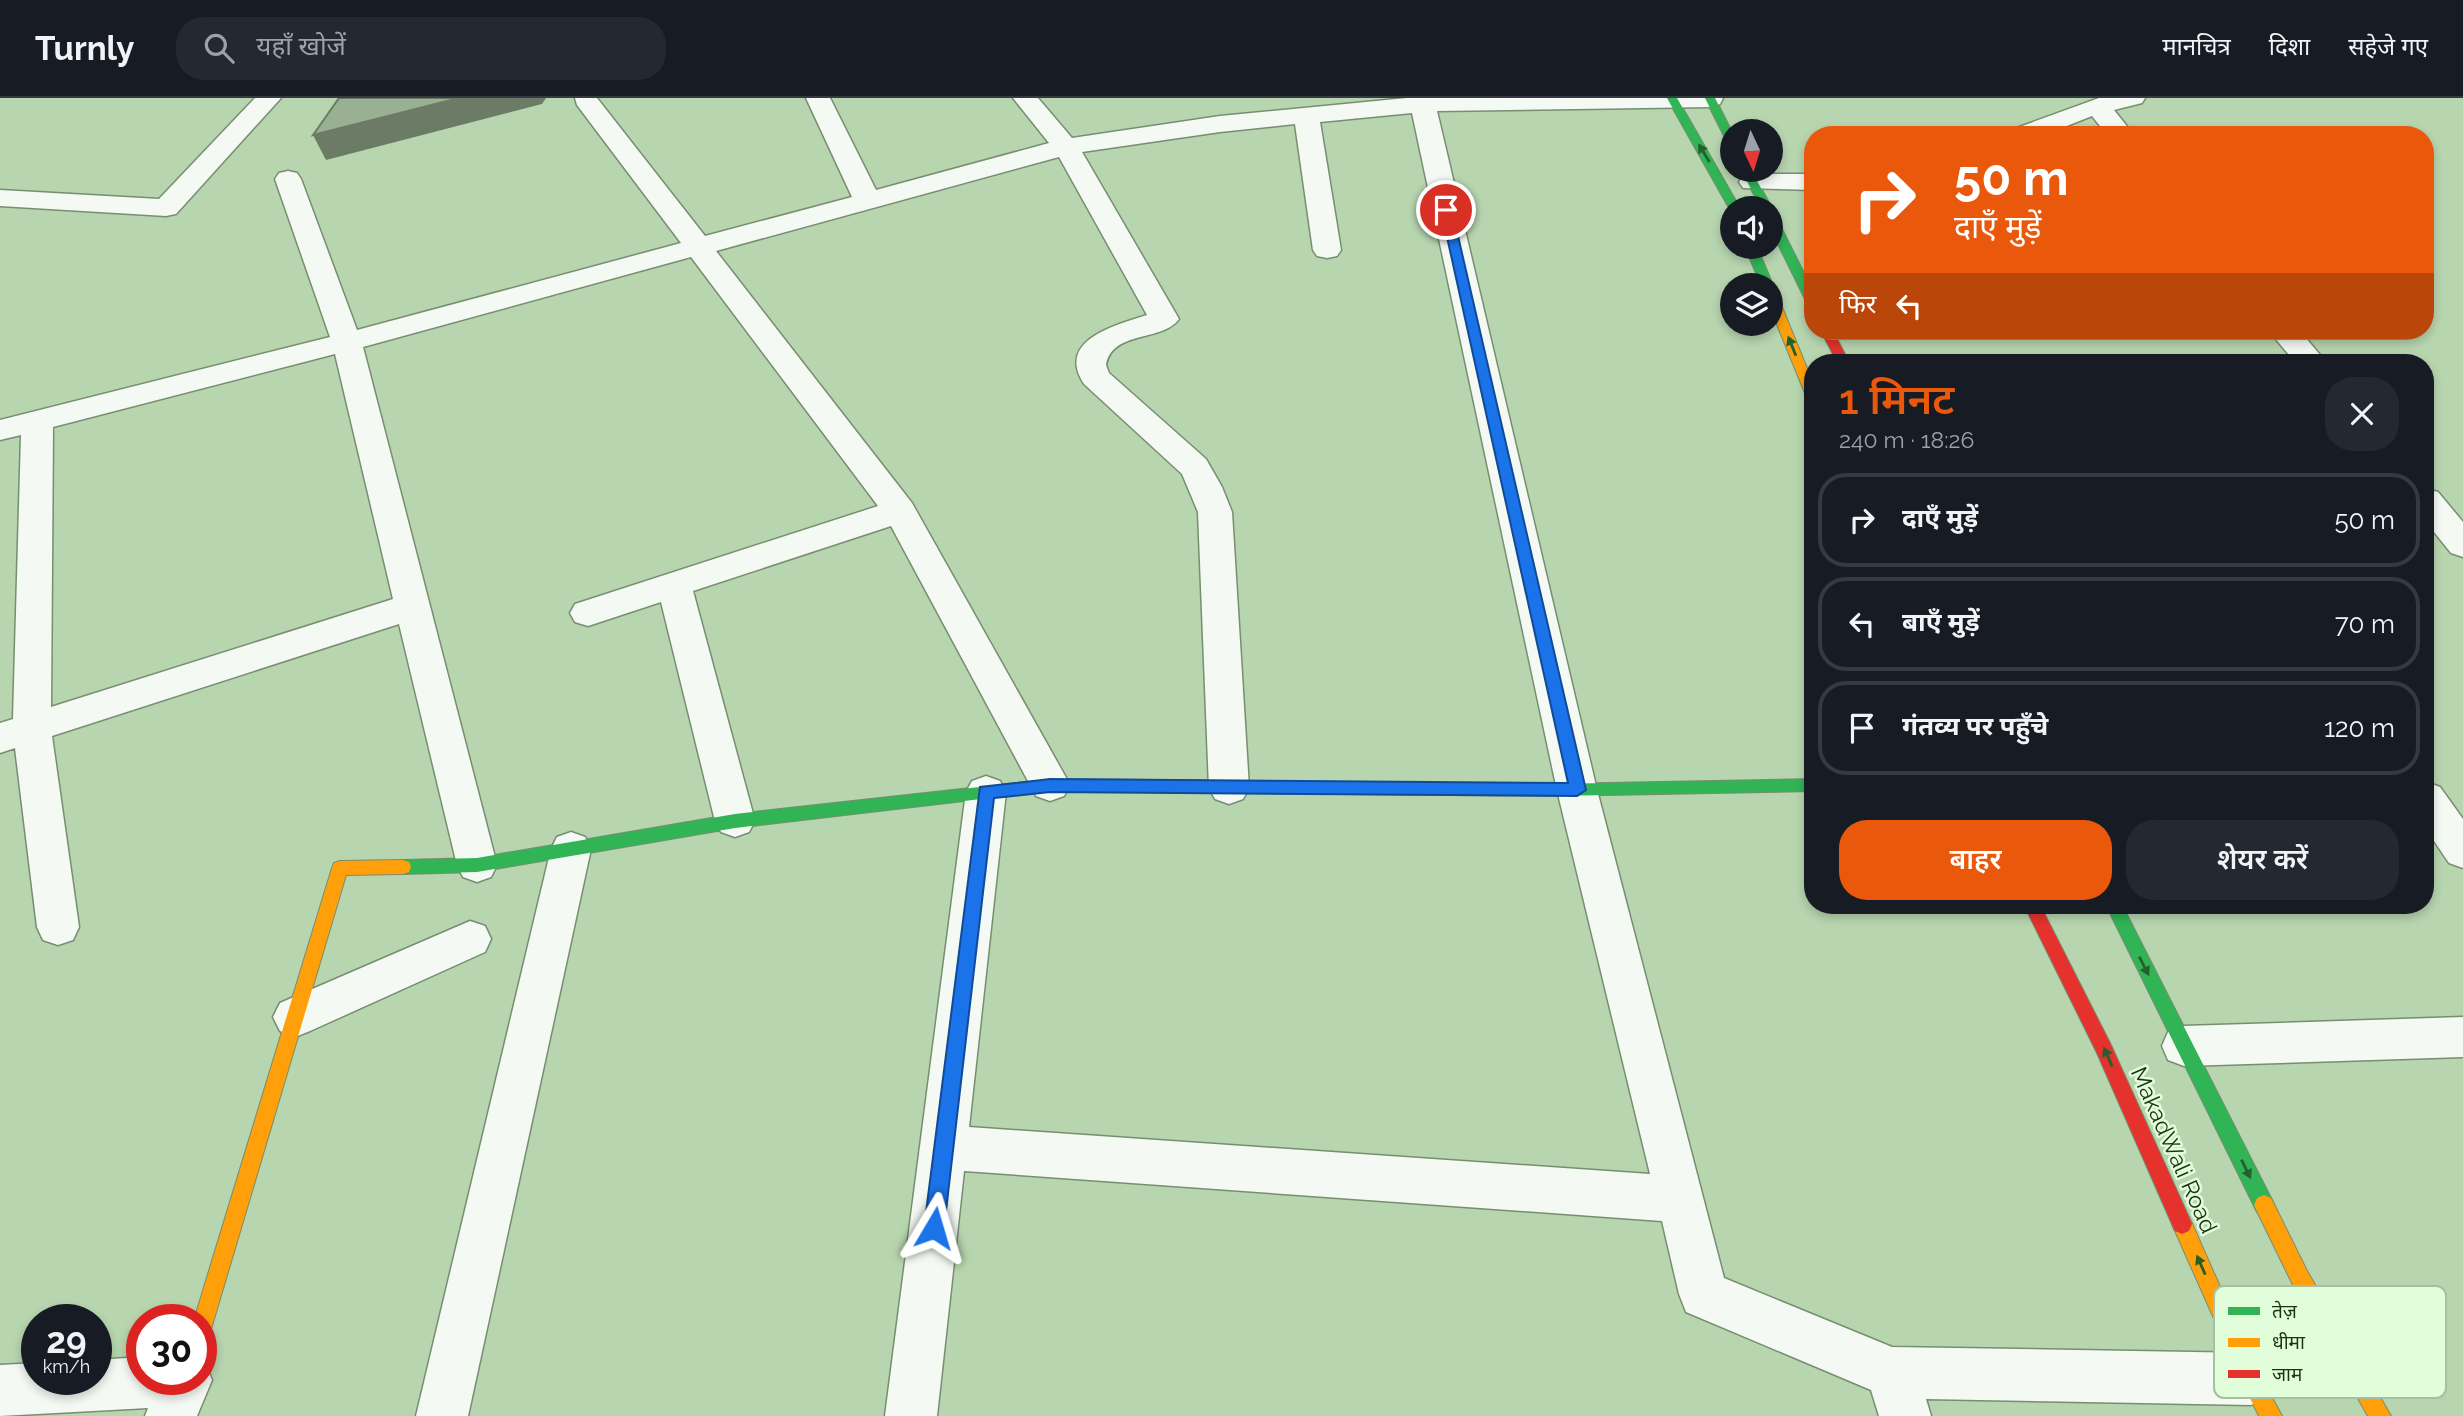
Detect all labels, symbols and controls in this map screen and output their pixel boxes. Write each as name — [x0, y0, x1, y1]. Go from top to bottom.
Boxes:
search box — [176, 17, 666, 80]
text: Turnly — [35, 29, 134, 68]
icon: search — [200, 29, 238, 67]
text: यहाँ खोजें — [256, 31, 346, 61]
text: मानचित्र — [2162, 32, 2231, 61]
text: दिशा — [2269, 32, 2310, 61]
text: सहेजे गए — [2348, 32, 2428, 61]
north arrow — [1720, 119, 1783, 182]
map controls — [1720, 119, 1783, 336]
one-way arrow — [1698, 143, 1710, 162]
text: 50 m — [1954, 149, 2069, 206]
icon: right — [1839, 154, 1930, 245]
pin — [1416, 180, 1476, 240]
icon: arrive — [1427, 191, 1465, 229]
button: sound — [1720, 196, 1783, 259]
text: दाएँ मुड़ें — [1954, 208, 2041, 245]
button: layers — [1720, 273, 1783, 336]
icon: left — [1890, 287, 1928, 325]
text: फिर — [1839, 289, 1876, 319]
one-way arrow — [1786, 336, 1797, 357]
text: 1 मिनट — [1839, 375, 1954, 424]
button: close — [2325, 377, 2399, 451]
text: 240 m · 18:26 — [1839, 426, 1974, 453]
icon: right — [1843, 501, 1881, 539]
text: दाएँ मुड़ें — [1902, 503, 1978, 533]
text: 50 m — [2334, 505, 2395, 535]
icon: left — [1843, 605, 1881, 643]
text: बाएँ मुड़ें — [1902, 607, 1980, 637]
text: 70 m — [2335, 609, 2395, 639]
icon: arrive — [1843, 709, 1881, 747]
text: गंतव्य पर पहुँचे — [1902, 711, 2048, 741]
text: 120 m — [2324, 713, 2395, 743]
button: बाहर — [1839, 820, 2112, 900]
button: शेयर करें — [2126, 820, 2399, 900]
one-way arrow — [2139, 956, 2150, 976]
one-way arrow — [2102, 1047, 2113, 1068]
street label: MakadWali Road — [2126, 1062, 2223, 1237]
one-way arrow — [2240, 1159, 2251, 1179]
position arrow — [897, 1191, 971, 1265]
one-way arrow — [2195, 1254, 2206, 1275]
legend — [2214, 1286, 2446, 1398]
text: तेज़ — [2272, 1300, 2298, 1322]
speed limit sign: 30 — [126, 1304, 217, 1395]
text: 29 — [46, 1320, 87, 1361]
text: धीमा — [2272, 1331, 2306, 1353]
text: km/h — [43, 1356, 90, 1377]
text: जाम — [2272, 1363, 2303, 1385]

